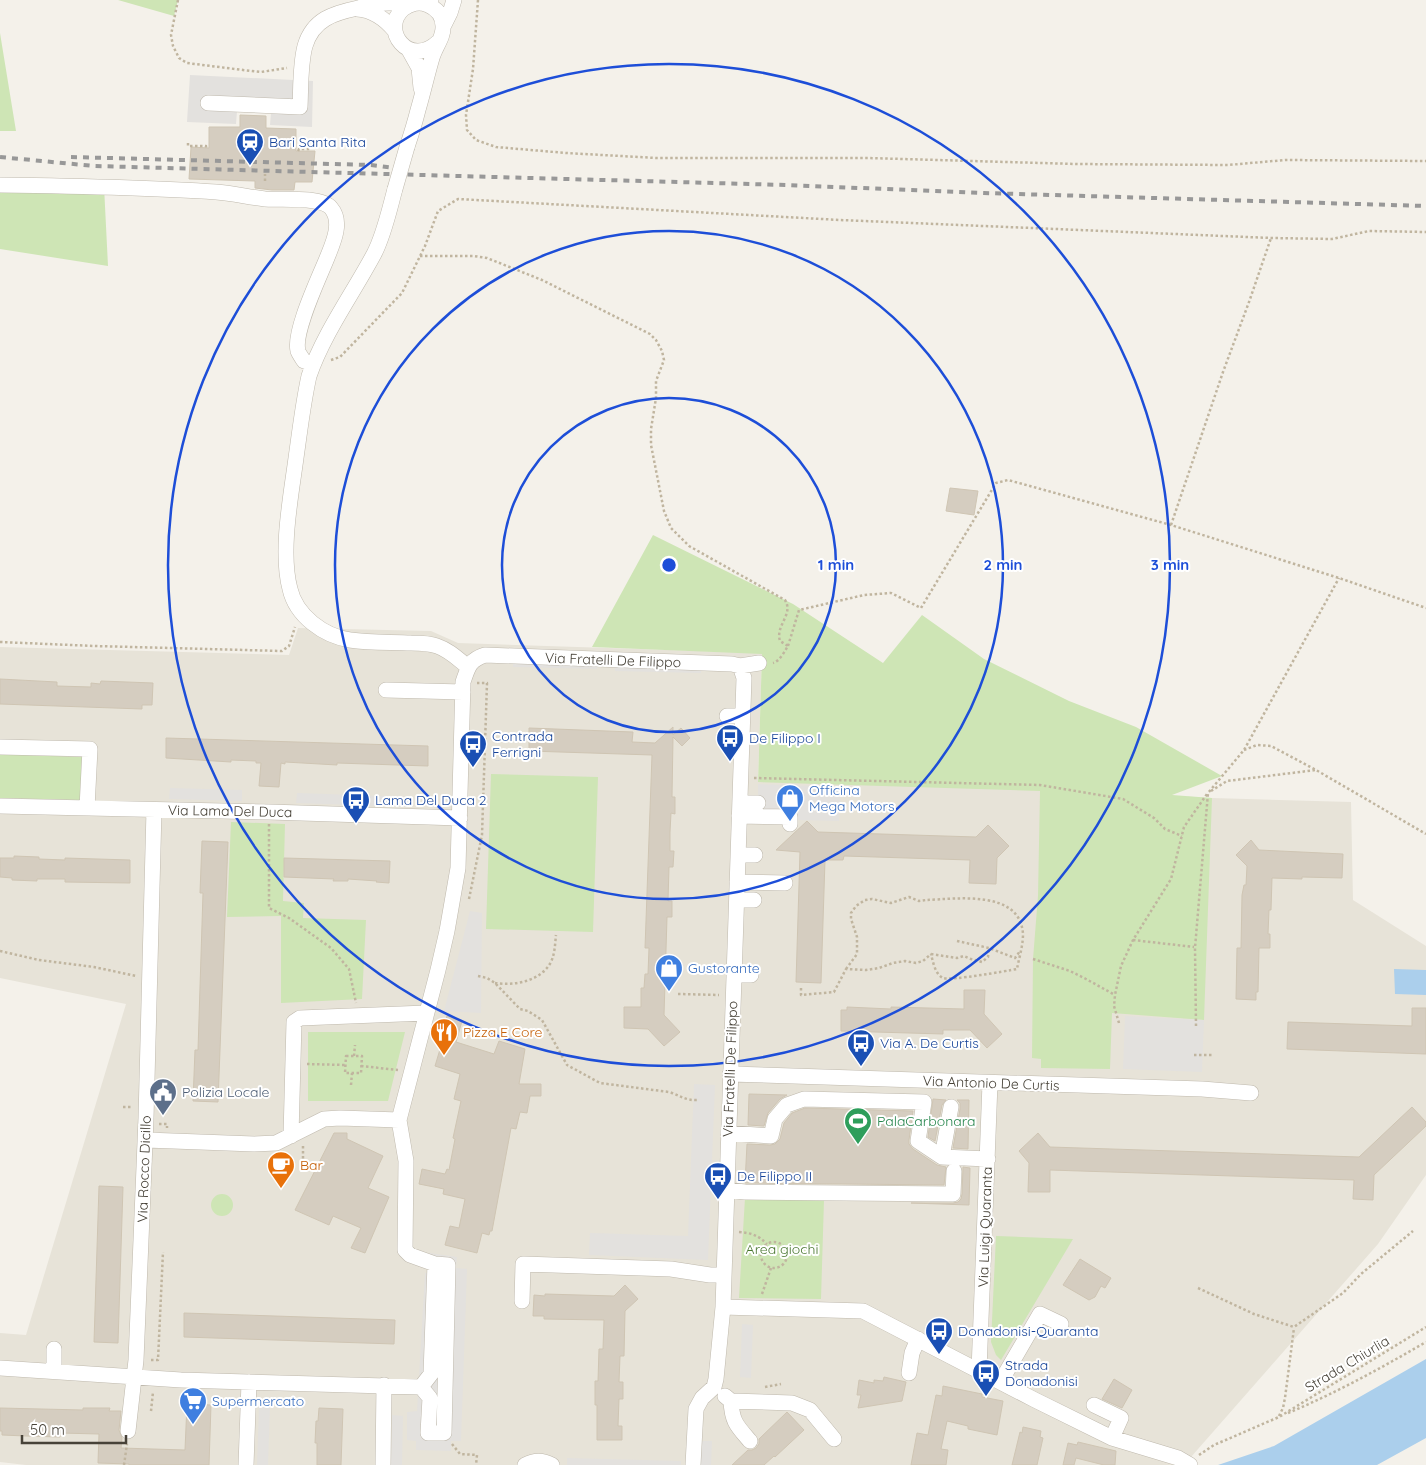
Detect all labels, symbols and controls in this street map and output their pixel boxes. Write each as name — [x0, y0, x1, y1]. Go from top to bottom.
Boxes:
station icon: Bari Santa Rita — [235, 127, 265, 166]
place label: Bari Santa Rita — [269, 133, 366, 151]
text: 1 min — [818, 555, 854, 574]
text: 2 min — [983, 555, 1023, 574]
text: 3 min — [1151, 555, 1189, 574]
centre of rings — [660, 556, 678, 574]
street label: Via Fratelli De Filippo — [545, 649, 681, 671]
bus stop icon: De Filippo I — [715, 723, 745, 762]
place label: Contrada Ferrigni — [492, 727, 553, 761]
bus stop icon: Contrada Ferrigni — [458, 729, 488, 768]
place label: De Filippo I — [749, 729, 821, 747]
place label: Officina Mega Motors — [809, 781, 895, 815]
shop icon: Officina Mega Motors — [775, 783, 805, 822]
bus stop icon: Lama Del Duca 2 — [341, 785, 371, 824]
place label: Lama Del Duca 2 — [375, 791, 487, 809]
street label: Via Lama Del Duca — [168, 801, 292, 821]
shop icon: Gustorante — [654, 953, 684, 992]
place label: Gustorante — [688, 959, 760, 977]
street label: Via Fratelli De Filippo — [719, 1001, 741, 1137]
restaurant icon: Pizza E Core — [429, 1017, 459, 1056]
place label: Pizza E Core — [463, 1023, 543, 1041]
bus stop icon: Via A. De Curtis — [846, 1028, 876, 1067]
place label: Via A. De Curtis — [880, 1034, 979, 1052]
street label: Via Antonio De Curtis — [922, 1072, 1060, 1094]
public building icon: Polizia Locale — [148, 1077, 178, 1116]
place label: Polizia Locale — [182, 1083, 270, 1101]
sports icon: PalaCarbonara — [843, 1106, 873, 1145]
place label: PalaCarbonara — [877, 1112, 975, 1130]
street label: Via Rocco Dicillo — [133, 1115, 155, 1223]
cafe icon: Bar — [266, 1150, 296, 1189]
place label: Bar — [300, 1156, 324, 1174]
bus stop icon: De Filippo II — [703, 1161, 733, 1200]
street label: Via Luigi Quaranta — [974, 1166, 996, 1288]
place label: De Filippo II — [737, 1167, 812, 1185]
park label: Area giochi — [746, 1240, 818, 1258]
bus stop icon: Donadonisi-Quaranta — [924, 1316, 954, 1355]
place label: Donadonisi-Quaranta — [958, 1322, 1099, 1340]
street label: Strada Chiurlia — [1302, 1332, 1392, 1396]
place label: Strada Donadonisi — [1005, 1356, 1078, 1390]
bus stop icon: Strada Donadonisi — [971, 1358, 1001, 1397]
supermarket icon: Supermercato — [178, 1386, 208, 1425]
place label: Supermercato — [212, 1392, 304, 1410]
scale bar — [22, 1412, 126, 1444]
text: 50 m — [30, 1420, 65, 1439]

